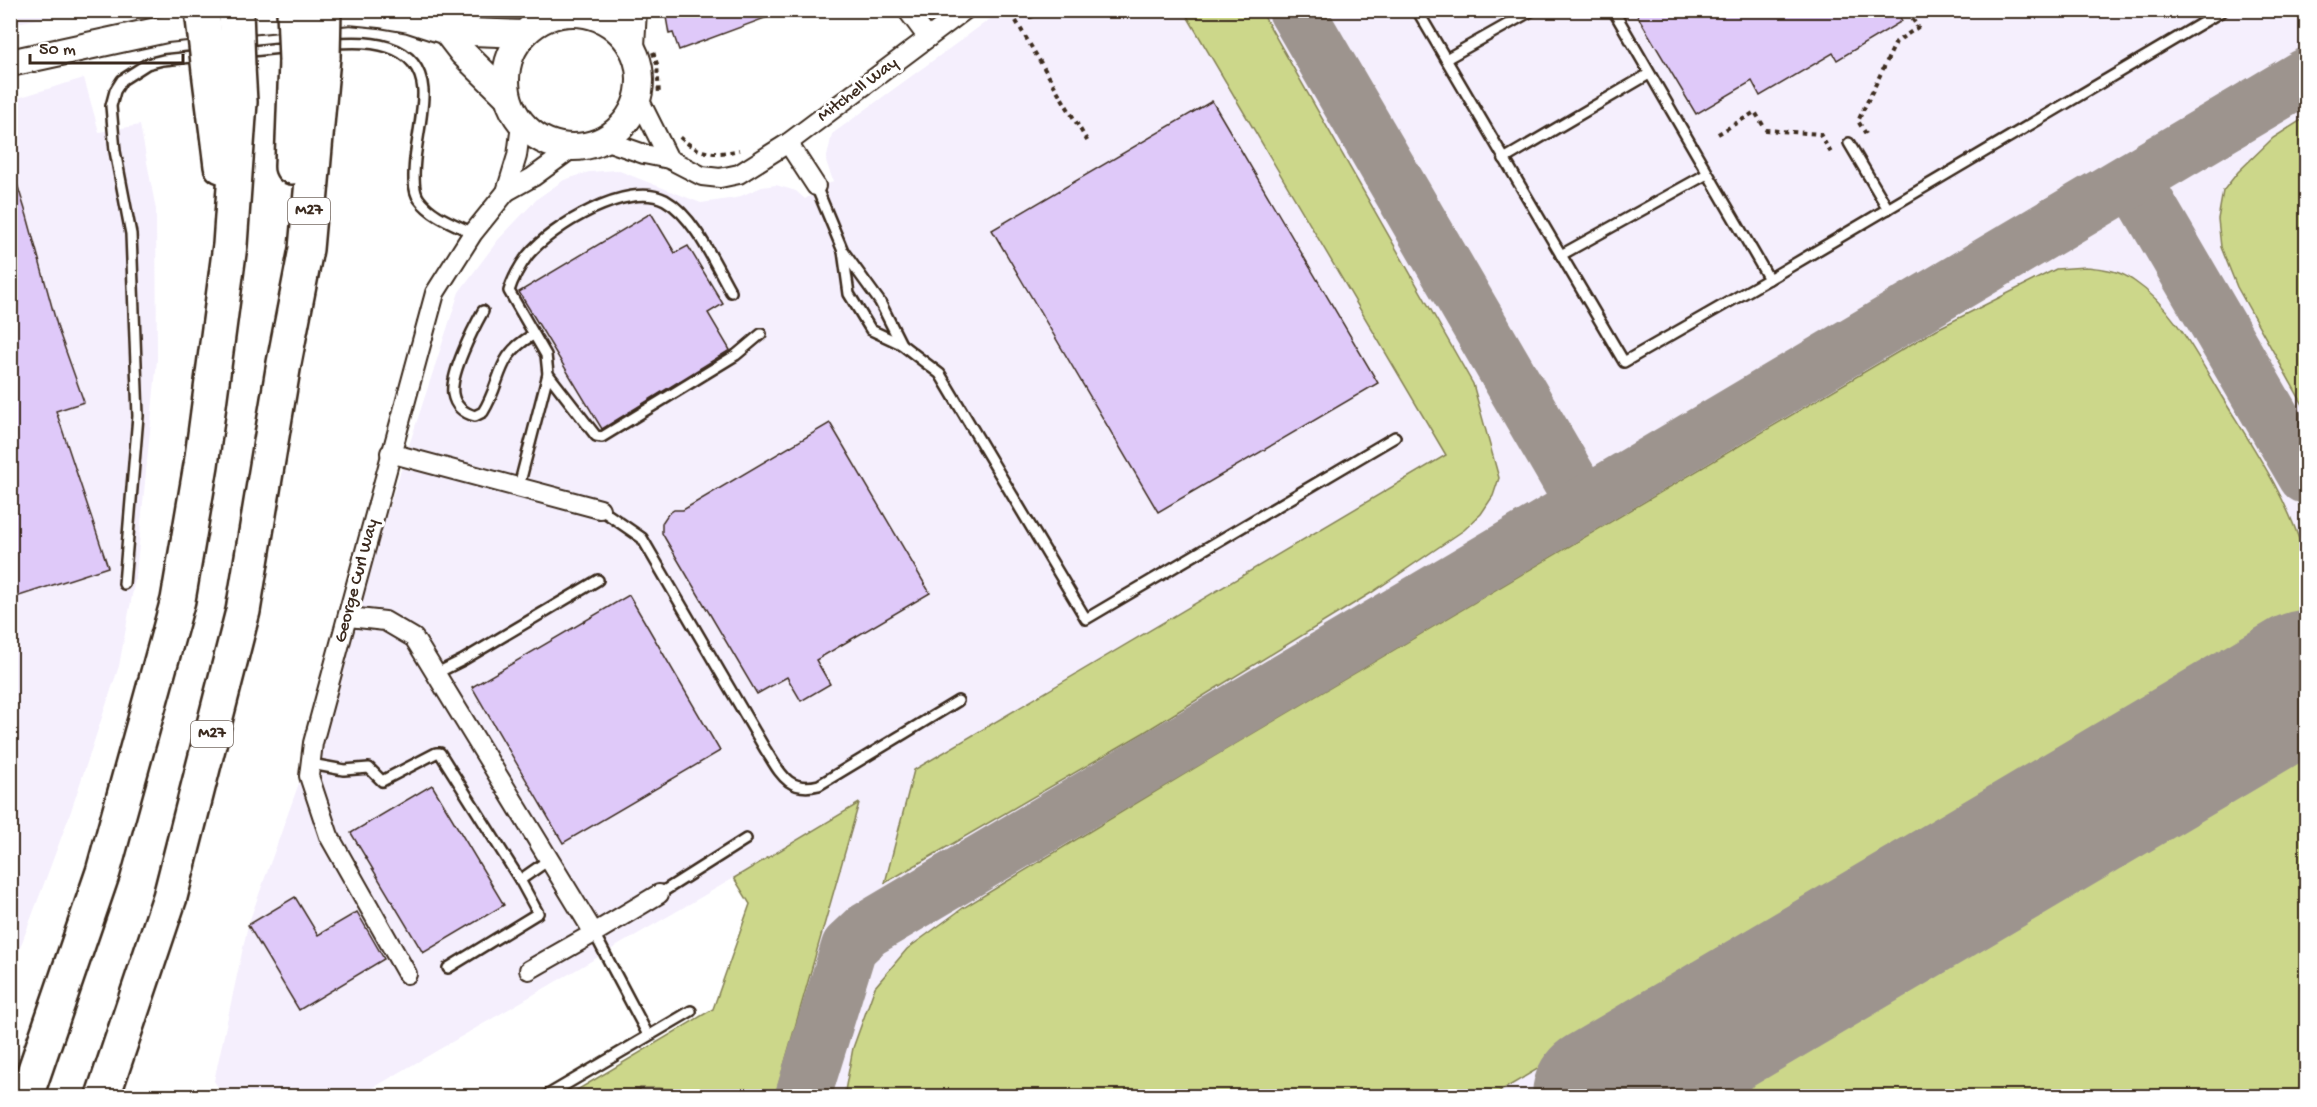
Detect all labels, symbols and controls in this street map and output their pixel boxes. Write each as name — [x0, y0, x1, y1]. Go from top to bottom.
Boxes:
scale bar — [30, 27, 183, 65]
text: 50 m — [39, 40, 76, 61]
street label: Mitchell Way — [814, 53, 902, 127]
road number: M27 — [288, 198, 330, 224]
street label: George Curl Way — [330, 517, 384, 645]
road number: M27 — [191, 721, 233, 747]

